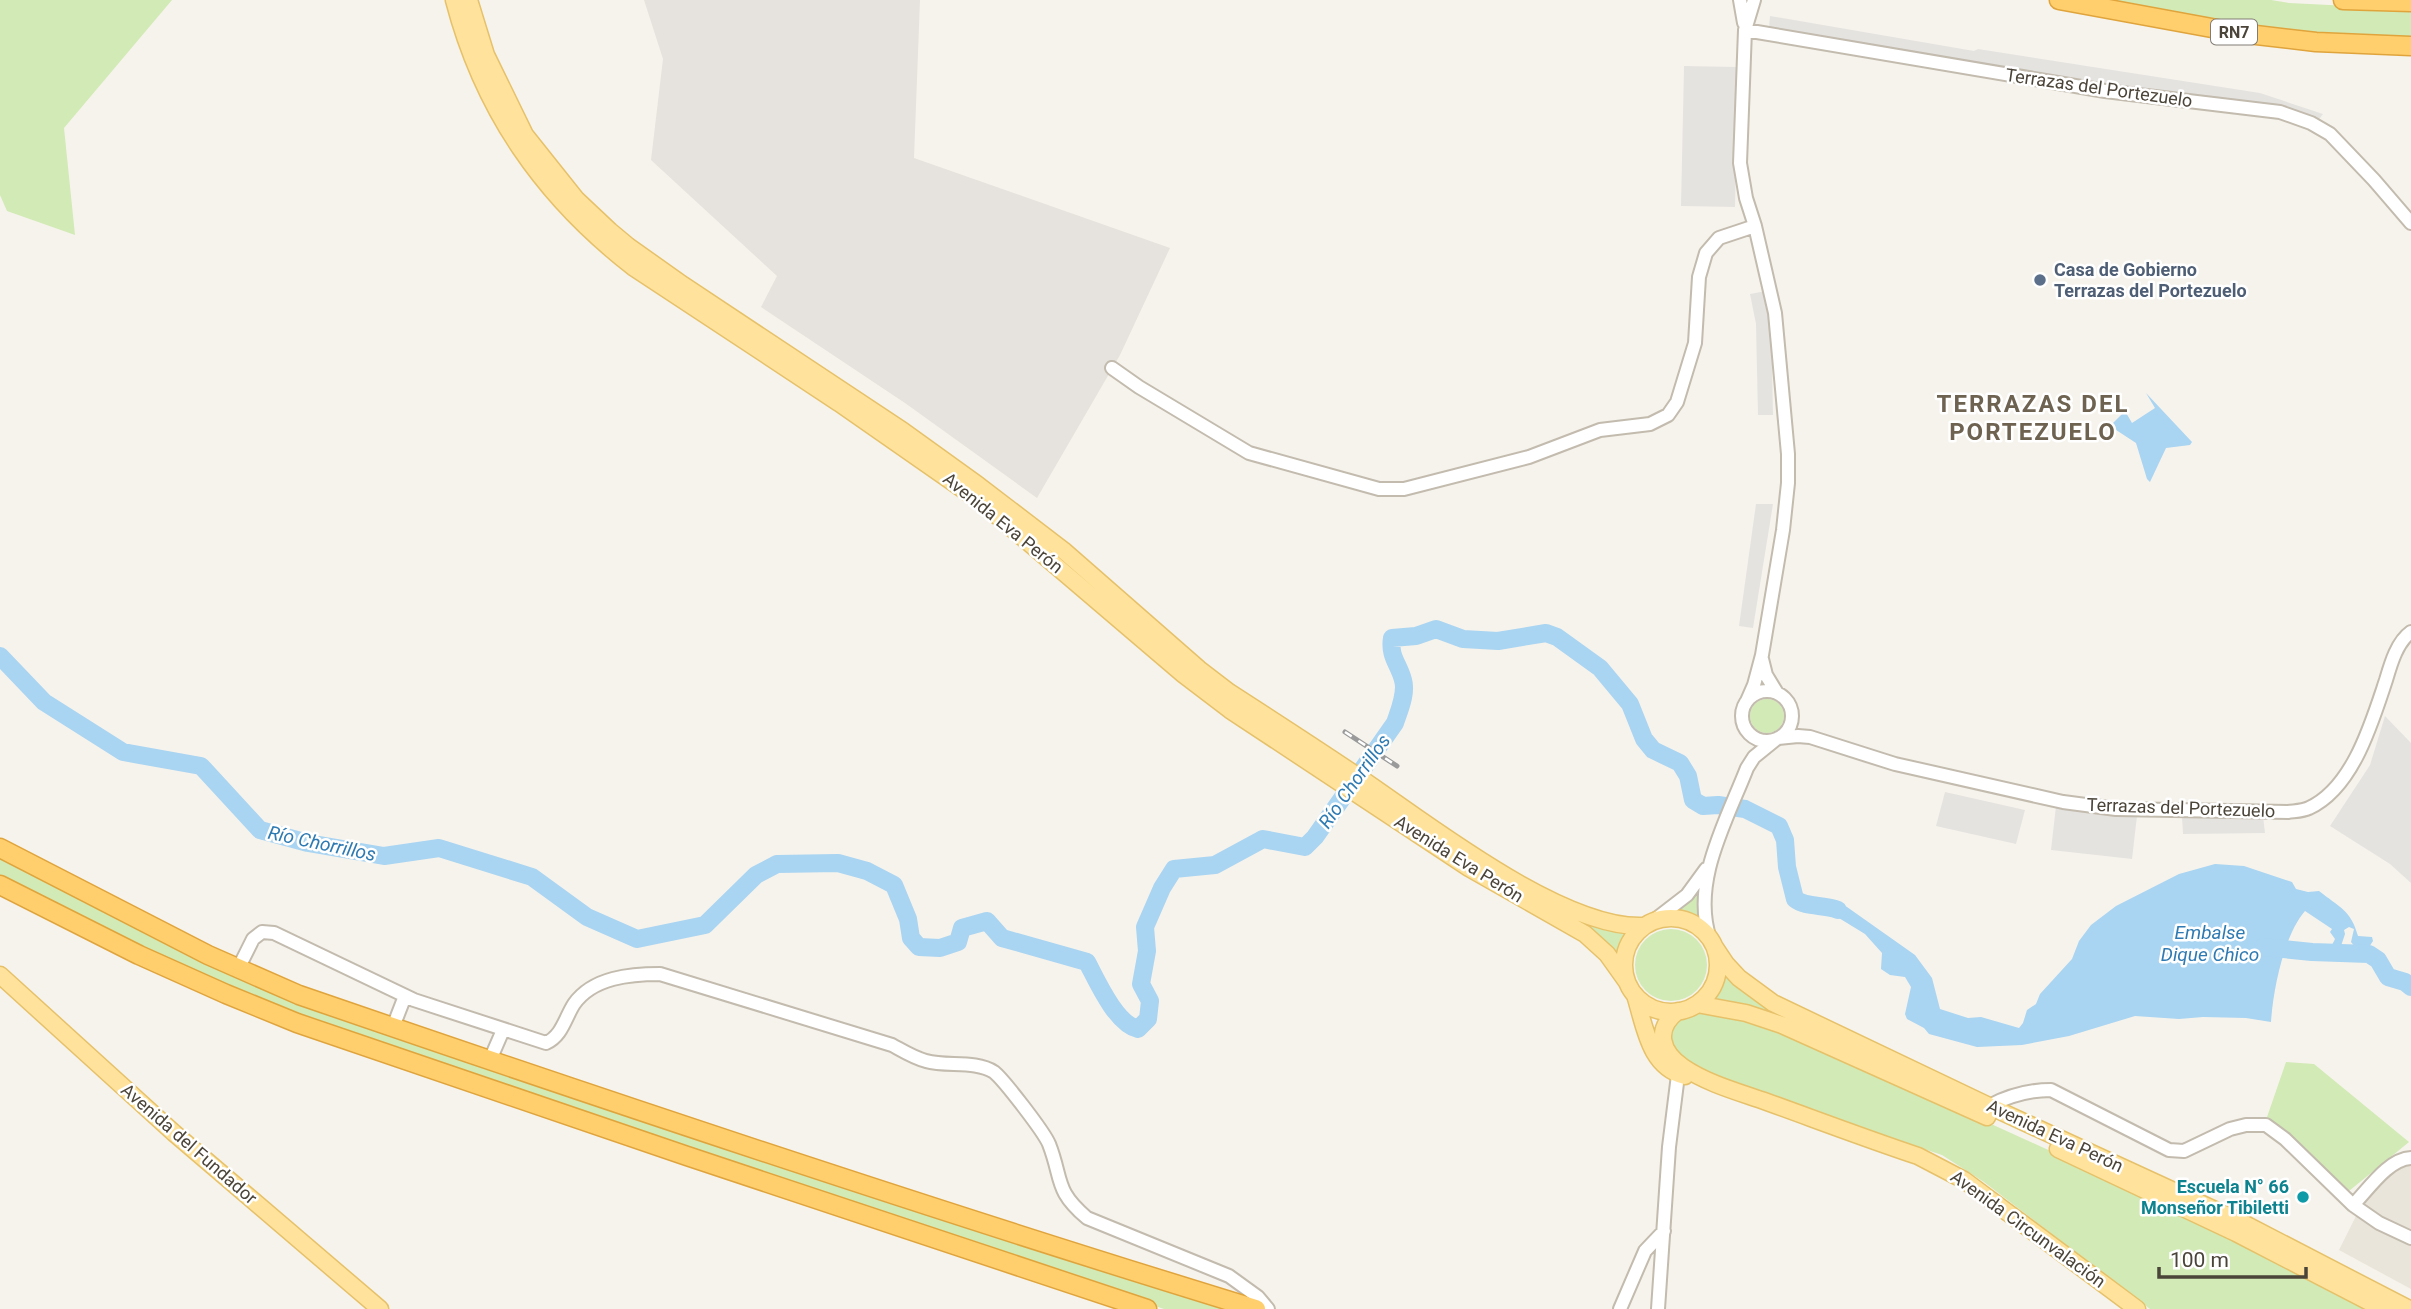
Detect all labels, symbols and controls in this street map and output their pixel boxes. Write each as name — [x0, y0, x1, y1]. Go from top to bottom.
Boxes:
road number: RN7 — [2211, 20, 2257, 44]
street label: Terrazas del Portezuelo — [2004, 64, 2194, 111]
place label: Casa de Gobierno Terrazas del Portezuelo — [2054, 259, 2247, 301]
marker: Casa de Gobierno Terrazas del Portezuelo — [2032, 272, 2048, 288]
district label: TERRAZAS DEL PORTEZUELO — [1937, 390, 2129, 446]
street label: Avenida Eva Perón — [939, 468, 1067, 577]
water label: Río Chorrillos — [1314, 730, 1395, 833]
street label: Terrazas del Portezuelo — [2086, 794, 2276, 821]
street label: Avenida Eva Perón — [1391, 810, 1528, 907]
water label: Río Chorrillos — [266, 821, 378, 866]
water label: Embalse Dique Chico — [2161, 921, 2259, 966]
street label: Avenida del Fundador — [117, 1079, 261, 1208]
street label: Avenida Eva Perón — [1984, 1095, 2127, 1176]
street label: Avenida Circunvalación — [1947, 1165, 2110, 1292]
place label: Escuela N° 66 Monseñor Tibiletti — [2141, 1176, 2289, 1218]
marker: Escuela N° 66 Monseñor Tibiletti — [2295, 1189, 2311, 1205]
scale bar — [2159, 1236, 2306, 1280]
text: 100 m — [2170, 1248, 2229, 1272]

